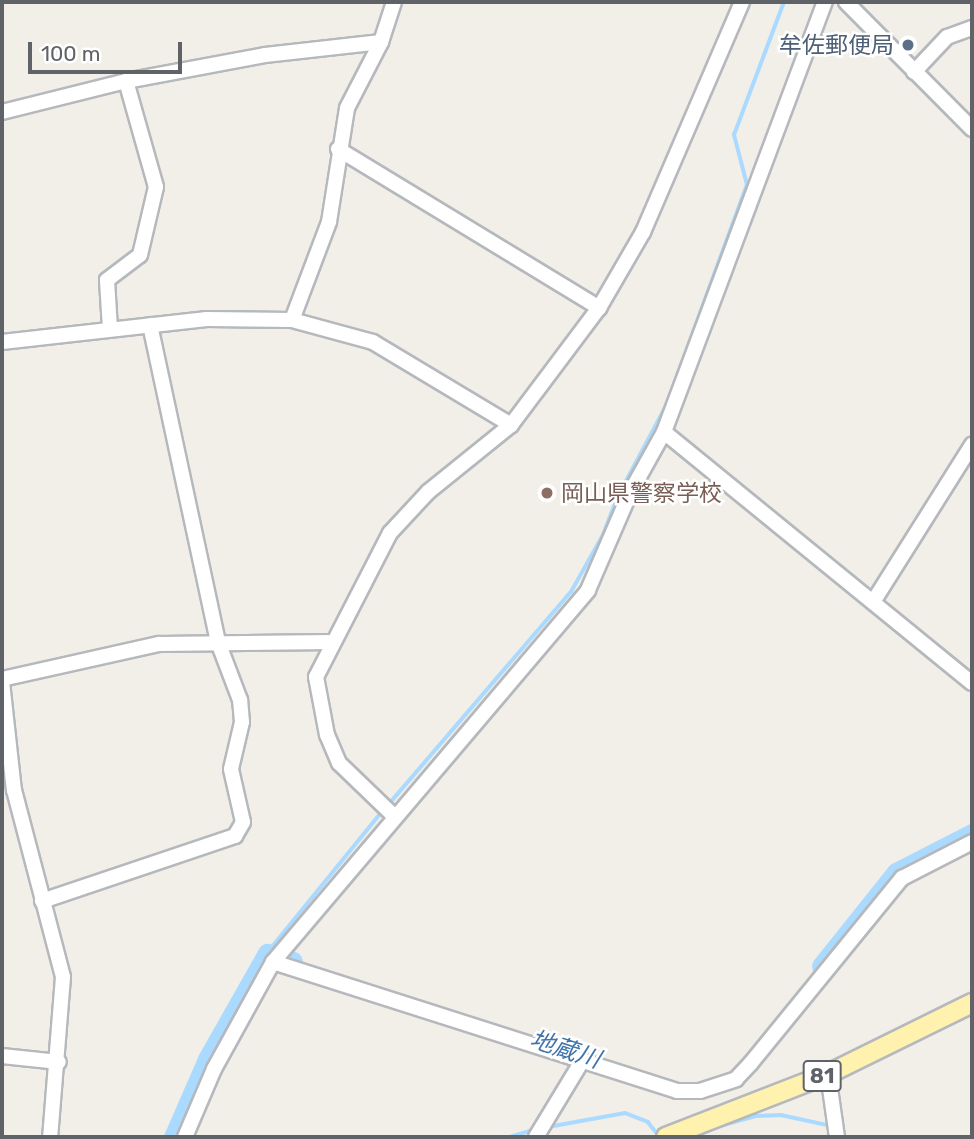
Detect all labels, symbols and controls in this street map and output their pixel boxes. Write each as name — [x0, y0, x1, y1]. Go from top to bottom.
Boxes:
scale bar — [32, 28, 186, 72]
place label: 牟佐郵便局 — [779, 31, 894, 59]
marker: 牟佐郵便局 — [900, 37, 916, 53]
text: 100 m — [41, 41, 100, 66]
place label: 岡山県警察学校 — [561, 479, 722, 507]
marker: 岡山県警察学校 — [539, 485, 555, 501]
water label: 地蔵川 — [526, 1025, 604, 1075]
road number: 81 — [801, 1058, 843, 1094]

